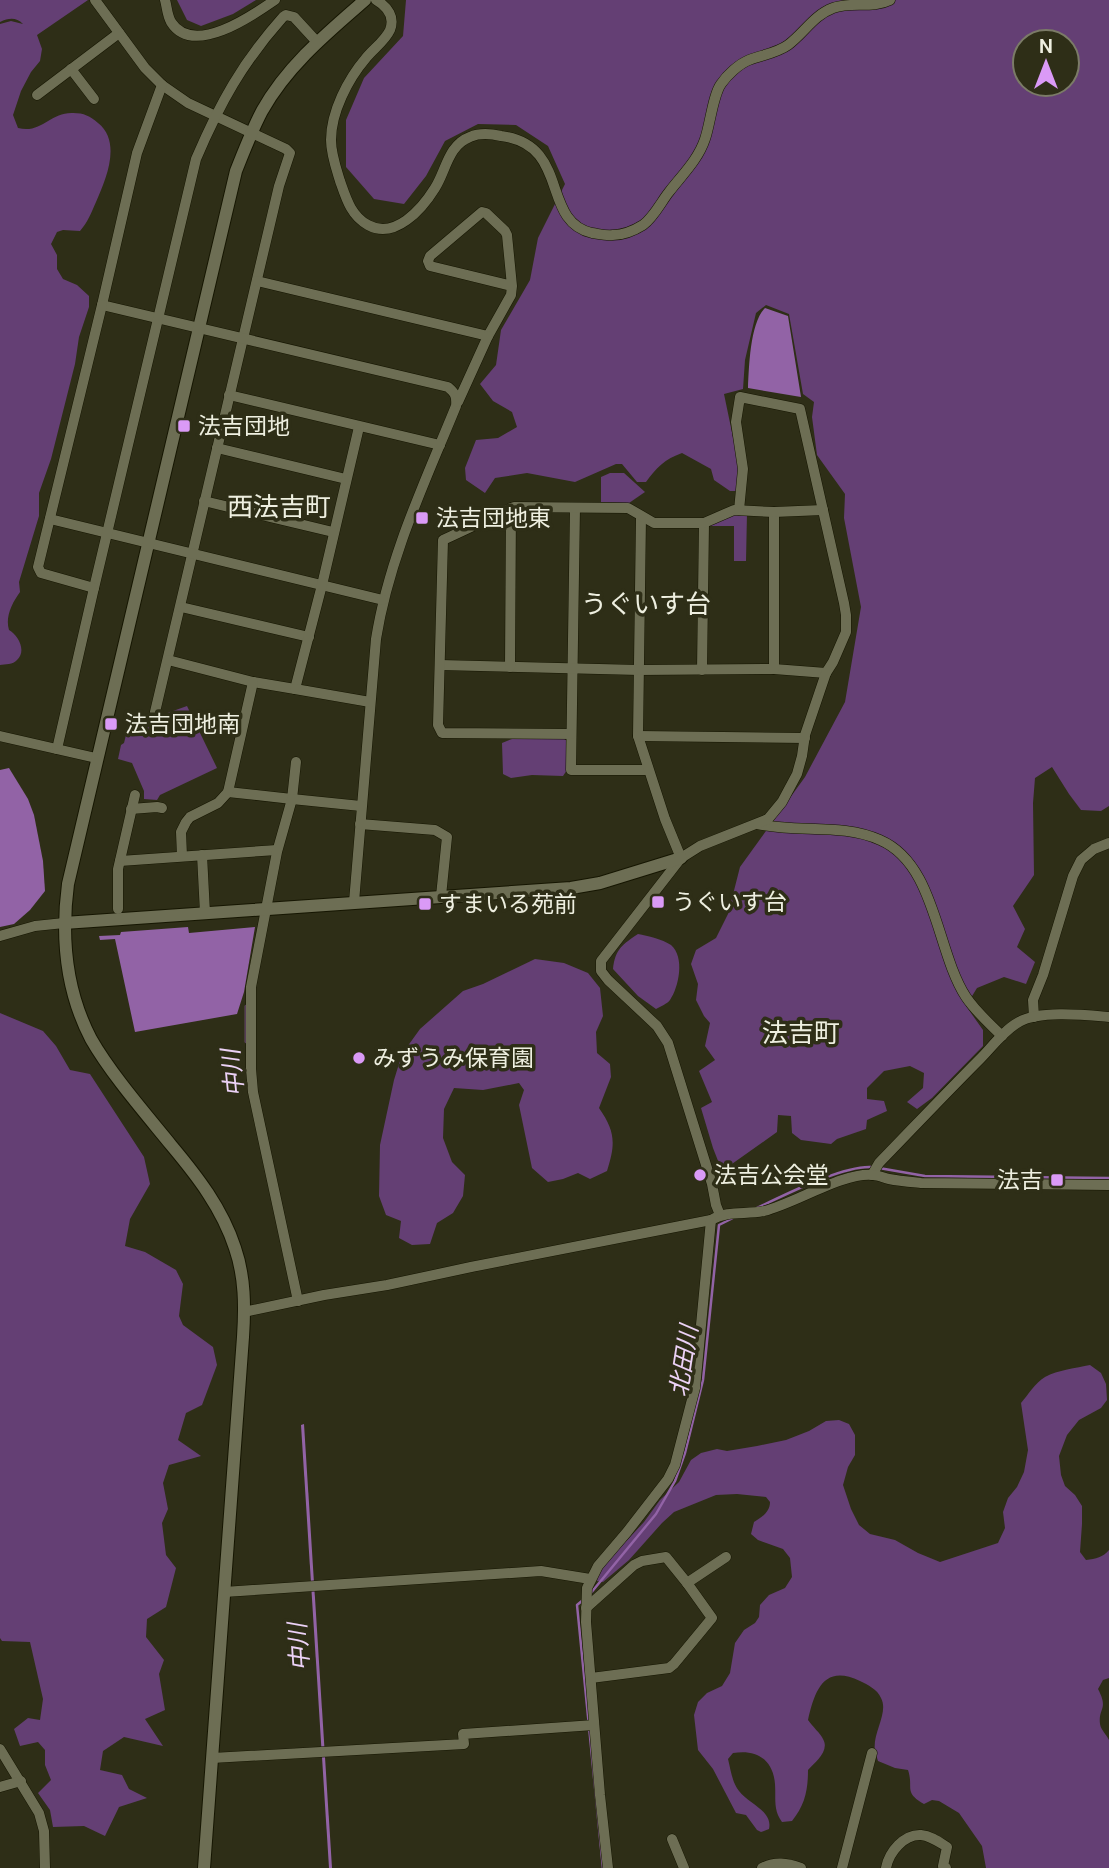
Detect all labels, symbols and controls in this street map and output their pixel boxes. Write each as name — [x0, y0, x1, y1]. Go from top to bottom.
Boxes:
north arrow — [1011, 28, 1081, 98]
text: N — [1039, 34, 1053, 59]
place label: 法吉団地 — [198, 411, 290, 441]
marker: 法吉団地 — [176, 418, 192, 434]
district label: 西法吉町 — [227, 490, 331, 524]
place label: 法吉団地東 — [436, 503, 551, 533]
marker: 法吉団地東 — [414, 510, 430, 526]
district label: うぐいす台 — [581, 587, 711, 621]
place label: 法吉団地南 — [125, 709, 240, 739]
marker: 法吉団地南 — [103, 716, 119, 732]
place label: うぐいす台 — [672, 887, 787, 917]
place label: すまいる苑前 — [439, 889, 577, 919]
marker: うぐいす台 — [650, 894, 666, 910]
marker: すまいる苑前 — [417, 896, 433, 912]
district label: 法吉町 — [762, 1016, 840, 1050]
place label: みずうみ保育園 — [373, 1043, 534, 1073]
water label: 中川 — [214, 1045, 250, 1099]
marker: みずうみ保育園 — [351, 1050, 367, 1066]
place label: 法吉公会堂 — [714, 1160, 829, 1190]
place label: 法吉 — [997, 1165, 1043, 1195]
marker: 法吉公会堂 — [692, 1167, 708, 1183]
marker: 法吉 — [1049, 1172, 1065, 1188]
water label: 北田川 — [663, 1320, 705, 1399]
water label: 中川 — [281, 1619, 316, 1672]

